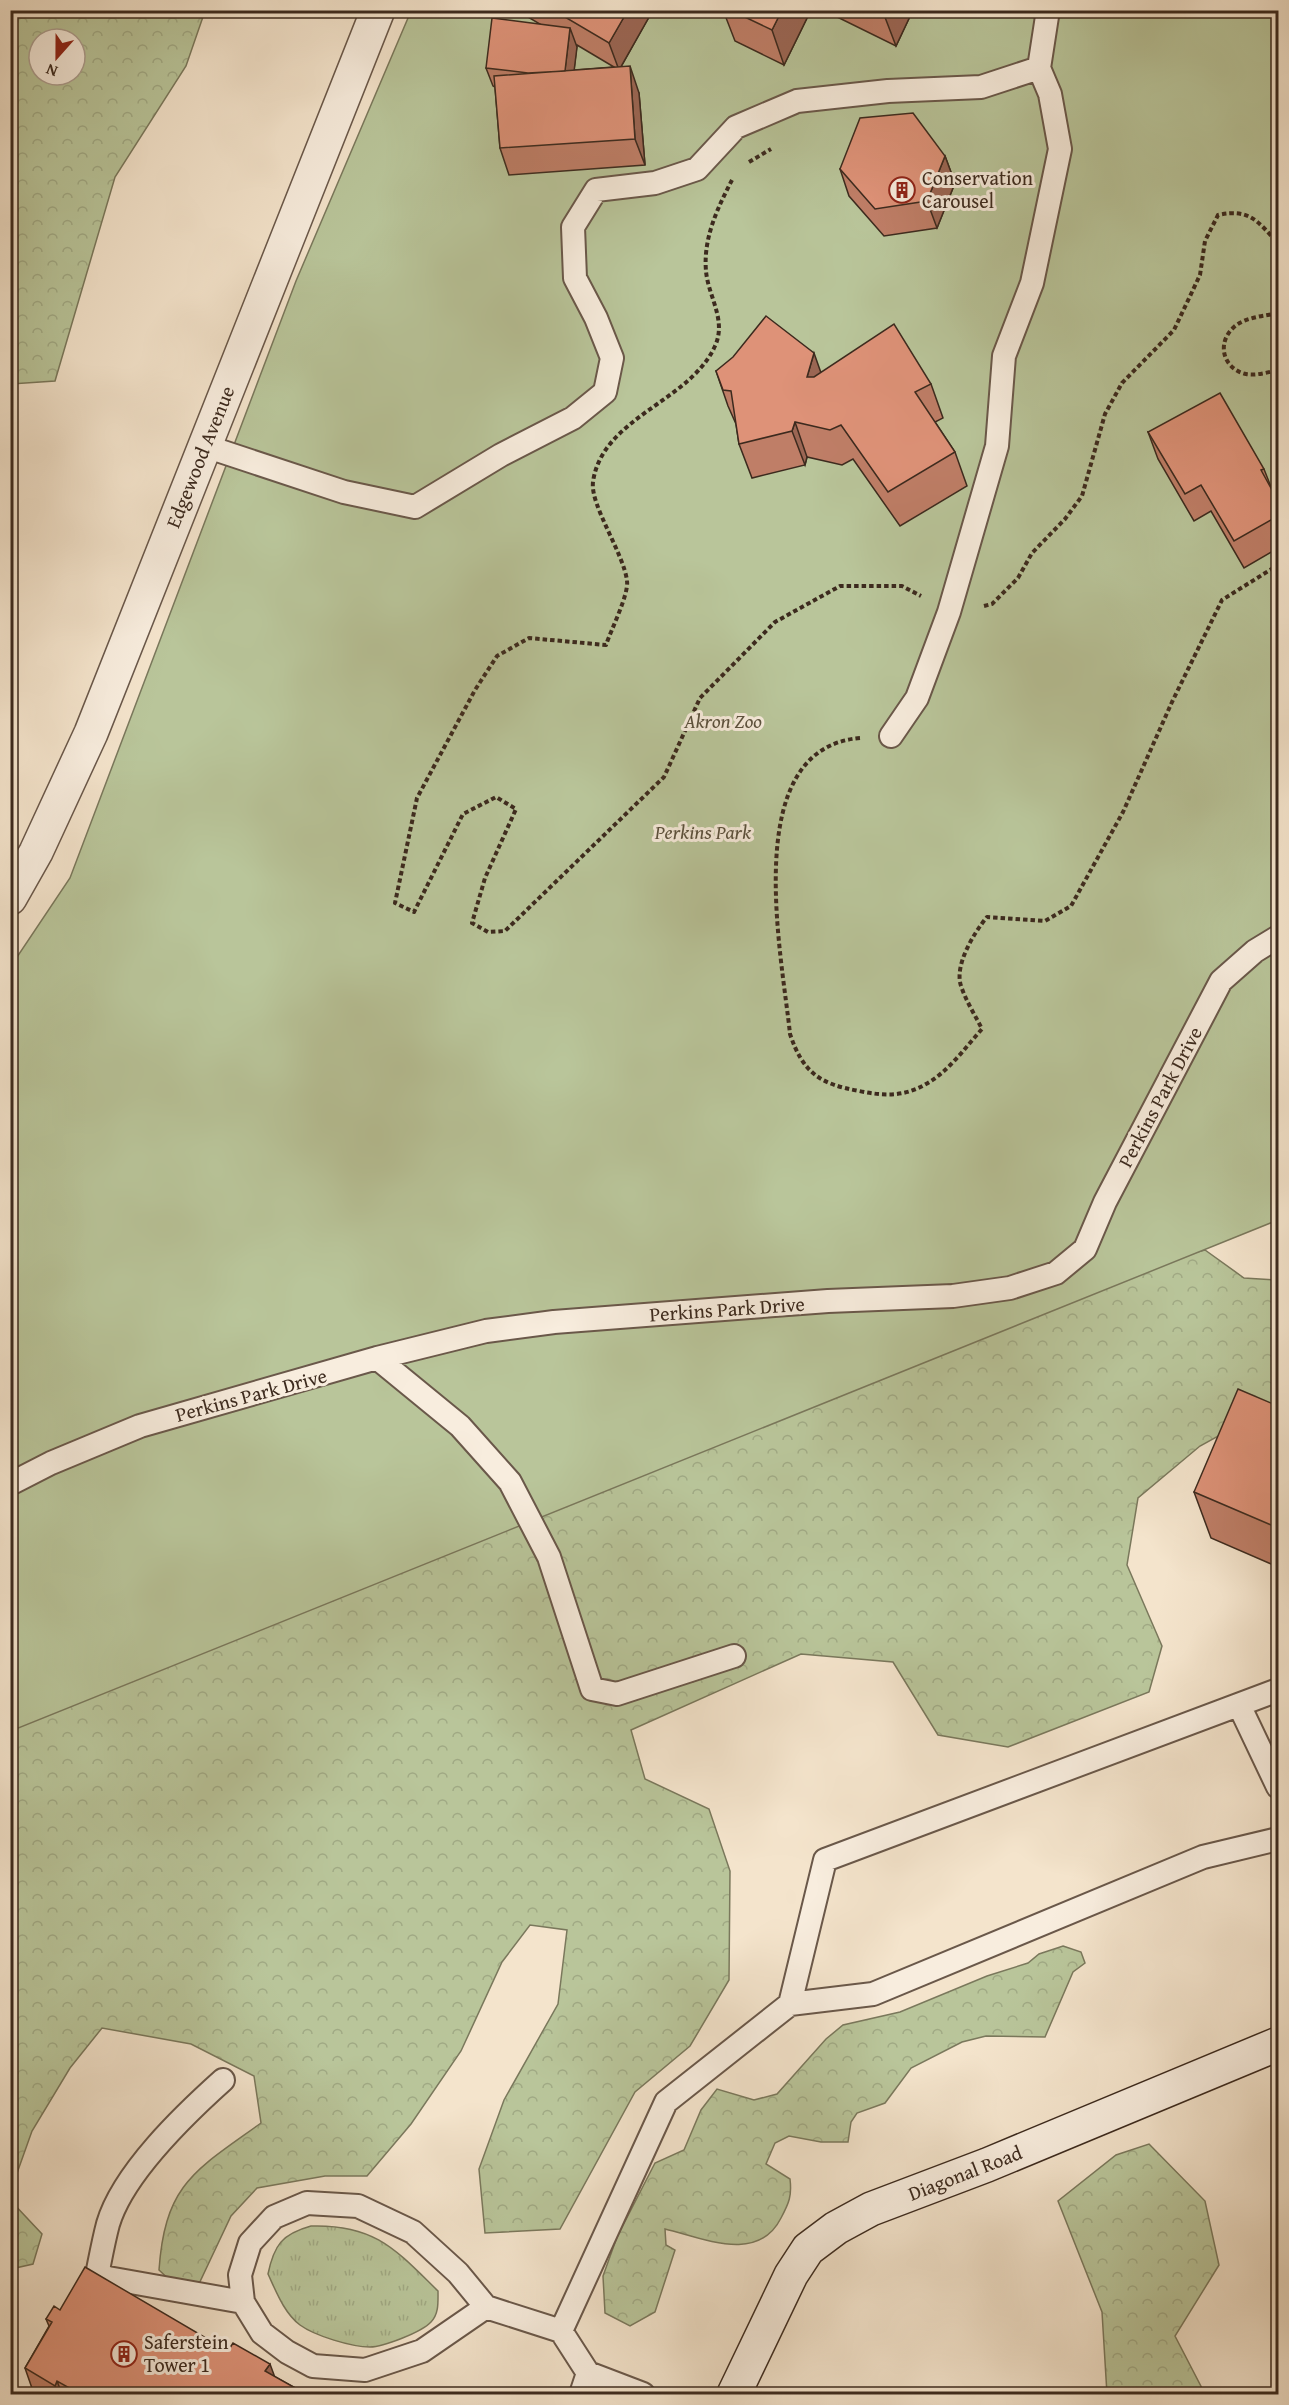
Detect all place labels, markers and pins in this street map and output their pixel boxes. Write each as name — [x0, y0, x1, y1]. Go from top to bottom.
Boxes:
place label: Conservation Carousel — [922, 163, 1033, 215]
building icon: Conservation Carousel — [887, 175, 917, 205]
place label: Saferstein Tower 1 — [144, 2327, 229, 2379]
building icon: Saferstein Tower 1 — [109, 2339, 139, 2369]

